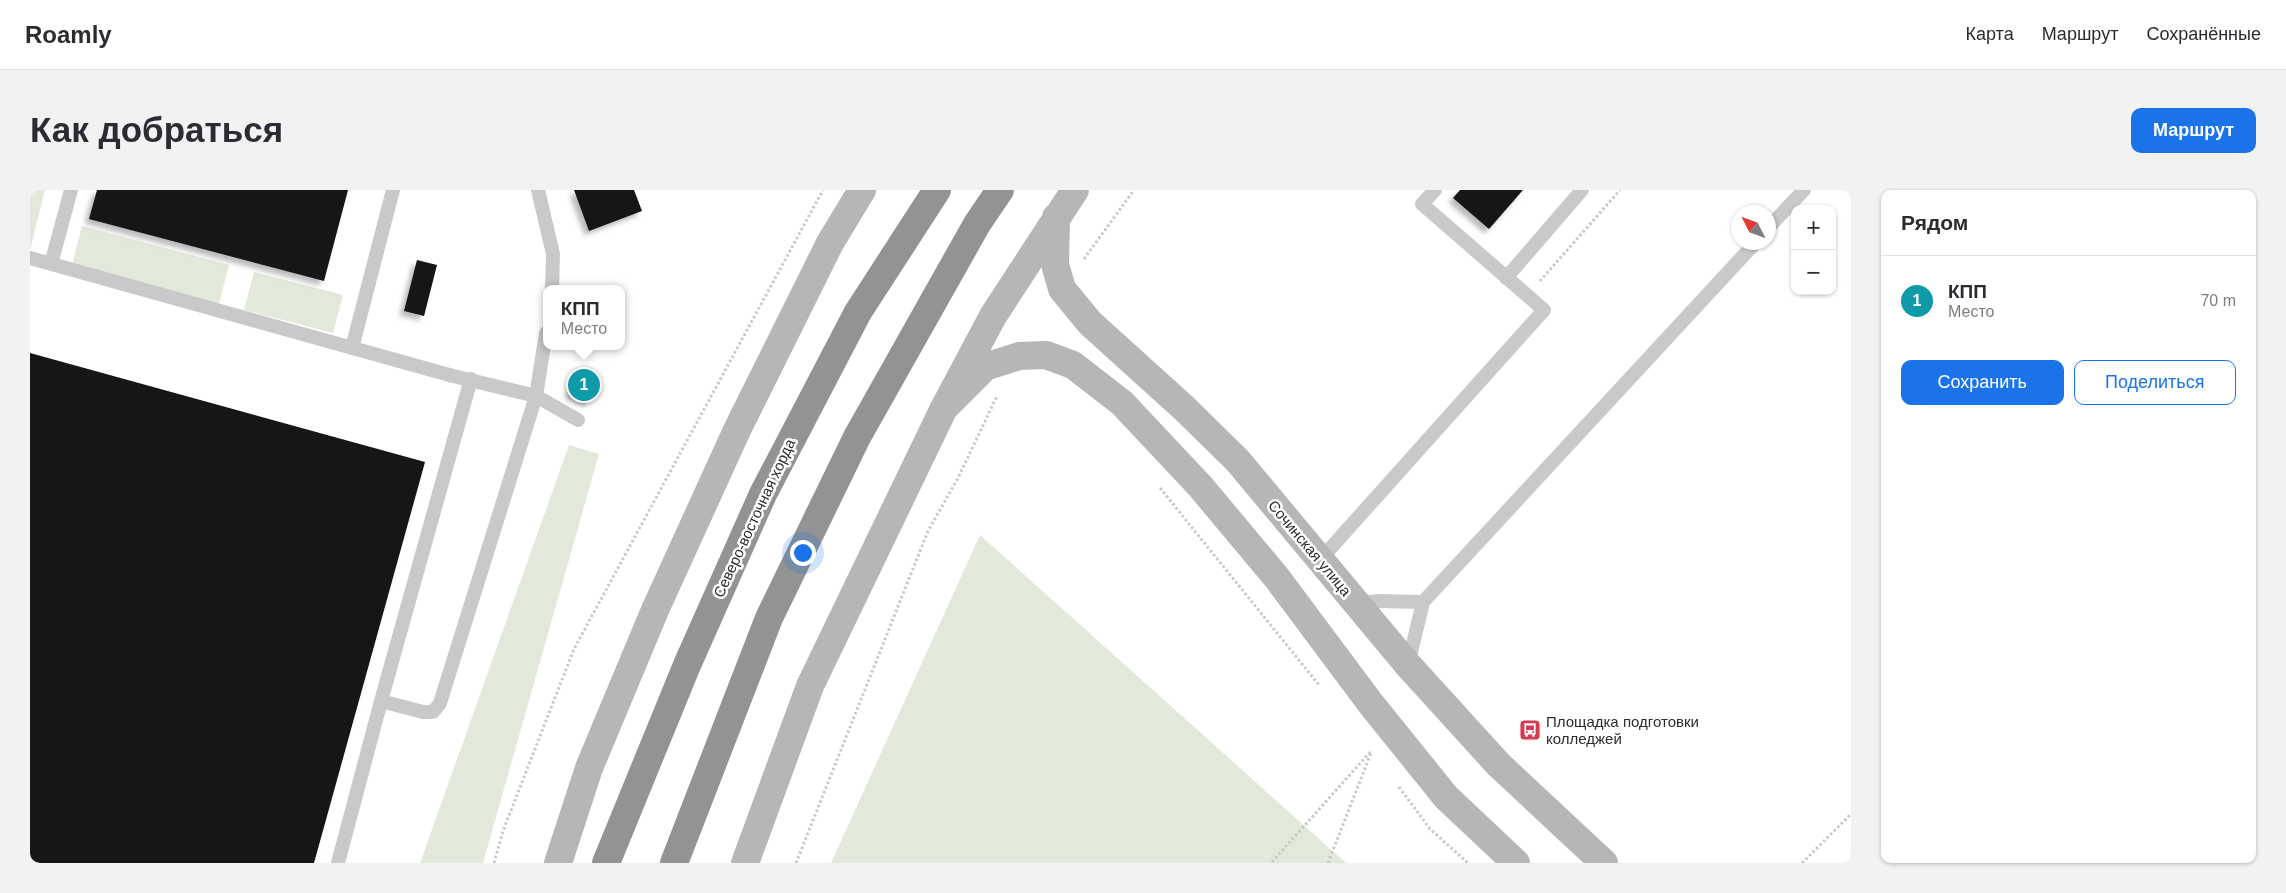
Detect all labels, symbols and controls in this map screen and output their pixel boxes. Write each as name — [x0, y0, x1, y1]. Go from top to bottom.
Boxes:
text: Roamly — [25, 21, 112, 48]
text: Карта — [1966, 24, 2014, 44]
text: Маршрут — [2042, 24, 2118, 44]
text: Сохранённые — [2146, 24, 2261, 44]
button: Маршрут — [2131, 108, 2256, 153]
text: Как добраться — [30, 110, 283, 149]
north arrow — [1731, 205, 1776, 250]
map controls — [1791, 205, 1836, 295]
button: + — [1791, 205, 1836, 250]
text: Рядом — [1901, 211, 1968, 234]
button: − — [1791, 250, 1836, 295]
text: КПП — [1948, 281, 1987, 302]
popup — [543, 285, 625, 350]
text: 1 — [1913, 292, 1921, 309]
text: 70 m — [2200, 292, 2236, 309]
text: КПП — [561, 298, 600, 319]
text: Место — [1948, 303, 1994, 320]
text: Место — [561, 320, 607, 337]
button: Сохранить — [1901, 360, 2064, 405]
button: Поделиться — [2074, 360, 2236, 405]
pin: 1 — [568, 366, 600, 404]
street label: Северо-восточная хорда — [710, 435, 799, 600]
street label: Сочинская улица — [1265, 497, 1355, 600]
your location — [790, 540, 816, 566]
place label: Площадка подготовки колледжей — [1546, 713, 1699, 747]
bus stop icon: Площадка подготовки колледжей — [1518, 718, 1542, 742]

